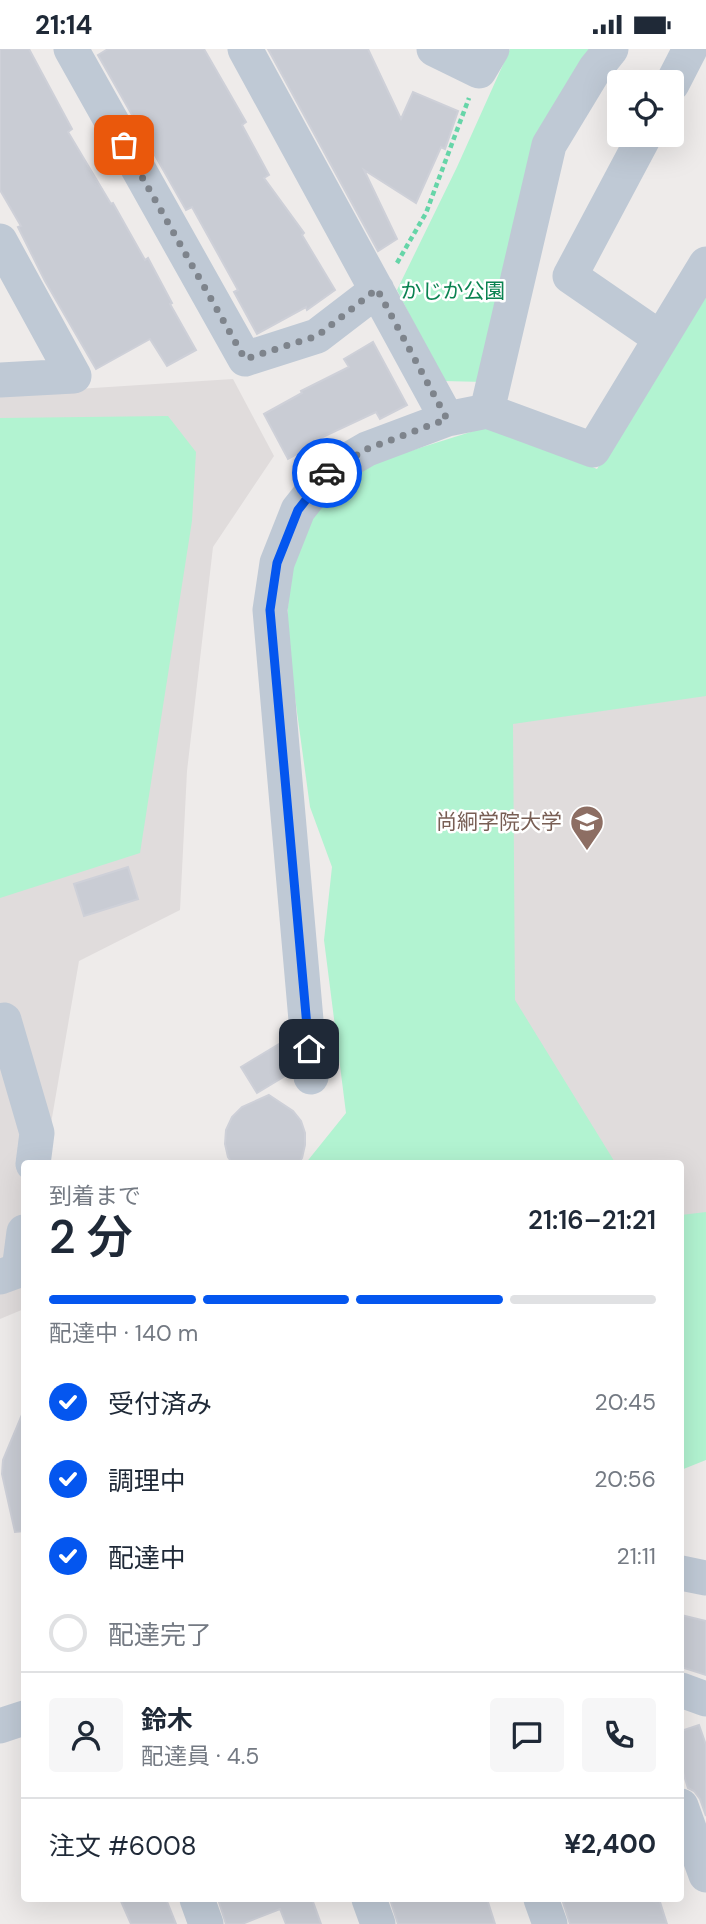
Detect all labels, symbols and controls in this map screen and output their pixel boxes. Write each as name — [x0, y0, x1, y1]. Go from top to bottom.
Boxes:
text: 21:14 — [35, 8, 92, 42]
map controls — [607, 70, 684, 147]
button: locate — [607, 70, 684, 147]
pin — [94, 115, 154, 175]
icon: bag — [105, 126, 143, 164]
park label: かじか公園 — [401, 277, 506, 305]
courier — [292, 438, 362, 508]
icon: car — [308, 454, 346, 492]
school or university icon: 尚絅学院大学 — [568, 803, 606, 852]
place label: 尚絅学院大学 — [436, 808, 562, 836]
pin — [279, 1019, 339, 1079]
icon: home — [290, 1030, 328, 1068]
text: 到着まで — [49, 1181, 141, 1211]
text: 21:16–21:21 — [528, 1203, 656, 1237]
text: 2 分 — [49, 1207, 133, 1267]
text: 配達中 · 140 m — [49, 1318, 198, 1348]
icon: check — [49, 1383, 87, 1421]
text: 受付済み — [108, 1387, 212, 1421]
text: 20:45 — [595, 1387, 656, 1417]
icon: check — [49, 1460, 87, 1498]
text: 調理中 — [108, 1464, 186, 1498]
text: 20:56 — [594, 1464, 656, 1494]
icon: check — [49, 1537, 87, 1575]
text: 配達中 — [108, 1541, 186, 1575]
text: 21:11 — [617, 1541, 656, 1571]
text: 配達完了 — [108, 1618, 212, 1652]
button: person — [49, 1698, 123, 1772]
button: chat — [490, 1698, 564, 1772]
button: phone — [582, 1698, 656, 1772]
text: 鈴木 — [141, 1703, 193, 1737]
text: 配達員 · 4.5 — [141, 1741, 259, 1771]
text: ¥2,400 — [564, 1827, 656, 1861]
text: 注文 #6008 — [49, 1829, 197, 1863]

